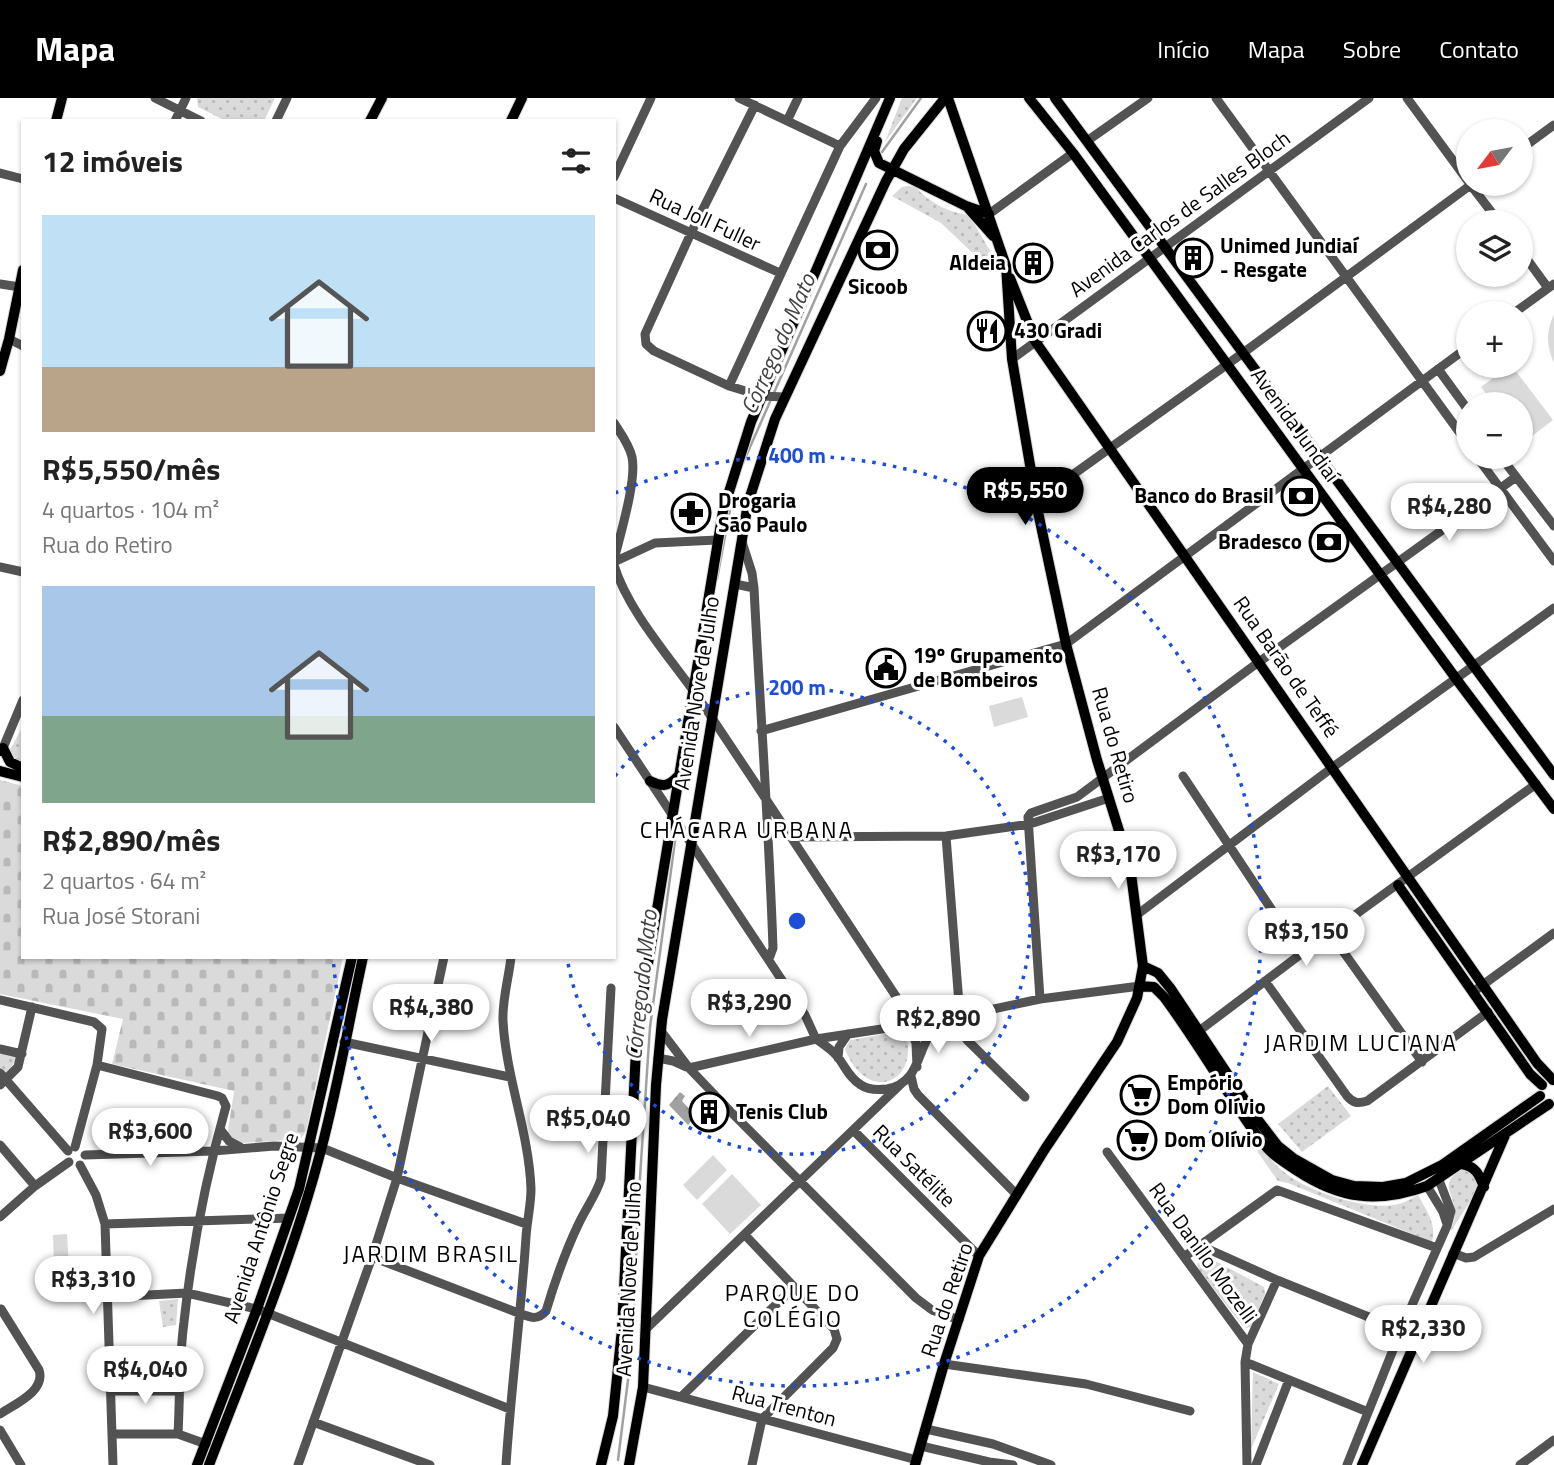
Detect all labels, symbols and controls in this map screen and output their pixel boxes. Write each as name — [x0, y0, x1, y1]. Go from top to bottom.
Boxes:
text: Mapa — [35, 24, 115, 74]
text: Início — [1157, 31, 1210, 67]
text: Mapa — [1248, 31, 1305, 67]
text: Sobre — [1343, 31, 1401, 67]
text: Contato — [1439, 31, 1519, 67]
north arrow — [1456, 119, 1533, 196]
map controls — [1456, 119, 1533, 469]
street label: Avenida Carlos de Salles Bloch — [1062, 122, 1297, 304]
text: 12 imóveis — [42, 138, 183, 184]
icon: filters — [557, 142, 595, 180]
street label: Rua Joll Fuller — [644, 179, 767, 259]
button: layers — [1456, 210, 1533, 287]
bank icon: Sicoob — [857, 229, 899, 271]
place label: Unimed Jundiaí - Resgate — [1220, 229, 1359, 285]
building icon: Unimed Jundiaí - Resgate — [1172, 237, 1214, 279]
building icon: Aldeia — [1012, 242, 1054, 284]
place label: Aldeia — [949, 246, 1006, 278]
icon: home — [256, 261, 382, 387]
water label: Córrego do Mato — [731, 267, 824, 420]
place label: Sicoob — [848, 270, 908, 302]
button: + — [1456, 301, 1533, 378]
restaurant icon: 430 Gradi — [966, 310, 1008, 352]
place label: 430 Gradi — [1014, 314, 1102, 346]
street label: Avenida Jundiaí — [1243, 361, 1349, 489]
button: − — [1456, 392, 1533, 469]
text: 400 m — [768, 439, 826, 471]
text: R$5,550/mês — [42, 446, 220, 492]
pin: R$5,550 — [960, 468, 1090, 527]
text: R$5,550 — [983, 472, 1067, 507]
bank icon: Banco do Brasil — [1280, 475, 1322, 517]
place label: Banco do Brasil — [1134, 479, 1274, 511]
place label: Drogaria São Paulo — [718, 484, 807, 540]
pin: R$4,280 — [1384, 484, 1514, 543]
text: R$4,280 — [1407, 488, 1491, 523]
text: 4 quartos · 104 m² — [42, 492, 219, 527]
pharmacy icon: Drogaria São Paulo — [670, 492, 712, 534]
bank icon: Bradesco — [1308, 521, 1350, 563]
place label: Bradesco — [1218, 525, 1302, 557]
text: Rua do Retiro — [42, 527, 173, 562]
street label: Rua Barão de Teffé — [1226, 589, 1348, 744]
street label: Avenida Nove de Julho — [665, 594, 727, 792]
icon: home — [256, 632, 382, 758]
place label: 19º Grupamento de Bombeiros — [913, 639, 1063, 695]
public building icon: 19º Grupamento de Bombeiros — [865, 647, 907, 689]
text: 200 m — [768, 671, 826, 703]
street label: Rua do Retiro — [1084, 683, 1148, 807]
district label: CHÁCARA URBANA — [640, 812, 854, 847]
text: R$2,890/mês — [42, 817, 220, 863]
pin: R$3,170 — [1053, 832, 1183, 891]
text: R$3,170 — [1076, 836, 1160, 871]
text: 2 quartos · 64 m² — [42, 863, 206, 898]
text: Rua José Storani — [42, 898, 200, 933]
water label: Córrego do Mato — [615, 908, 666, 1062]
pin: R$3,150 — [1241, 908, 1371, 968]
centre of rings — [785, 909, 809, 933]
text: R$3,150 — [1264, 913, 1348, 948]
pin: R$3,290 — [684, 979, 814, 1039]
pin: R$4,380 — [366, 984, 496, 1044]
text: R$3,290 — [707, 984, 791, 1019]
text: R$4,380 — [389, 989, 473, 1024]
pin: R$2,890 — [873, 996, 1003, 1055]
text: R$2,890 — [896, 1000, 980, 1035]
district label: JARDIM LUCIANA — [1264, 1025, 1458, 1060]
place label: Empório Dom Olívio — [1167, 1066, 1266, 1122]
supermarket icon: Empório Dom Olívio — [1119, 1074, 1161, 1116]
building icon: Tenis Club — [688, 1091, 730, 1133]
place label: Tenis Club — [736, 1095, 828, 1127]
pin: R$5,040 — [523, 1096, 653, 1155]
text: R$5,040 — [546, 1100, 630, 1135]
pin: R$3,600 — [85, 1108, 215, 1168]
text: R$3,600 — [108, 1113, 192, 1148]
street label: Rua Satélite — [866, 1116, 964, 1214]
supermarket icon: Dom Olívio — [1116, 1119, 1158, 1161]
place label: Dom Olívio — [1164, 1123, 1263, 1155]
street label: Avenida Antônio Segre — [214, 1128, 306, 1327]
street label: Rua Danillo Mozelli — [1142, 1175, 1266, 1330]
street label: Avenida Nove de Julho — [607, 1180, 649, 1377]
district label: JARDIM BRASIL — [343, 1236, 519, 1271]
street label: Rua do Retiro — [911, 1238, 981, 1361]
pin: R$3,310 — [28, 1256, 158, 1316]
text: R$3,310 — [51, 1261, 135, 1296]
district label: PARQUE DO COLÉGIO — [725, 1275, 861, 1336]
pin: R$2,330 — [1358, 1306, 1488, 1365]
text: R$2,330 — [1381, 1310, 1465, 1345]
pin: R$4,040 — [80, 1346, 210, 1406]
text: R$4,040 — [103, 1351, 187, 1386]
street label: Rua Trenton — [728, 1376, 840, 1434]

